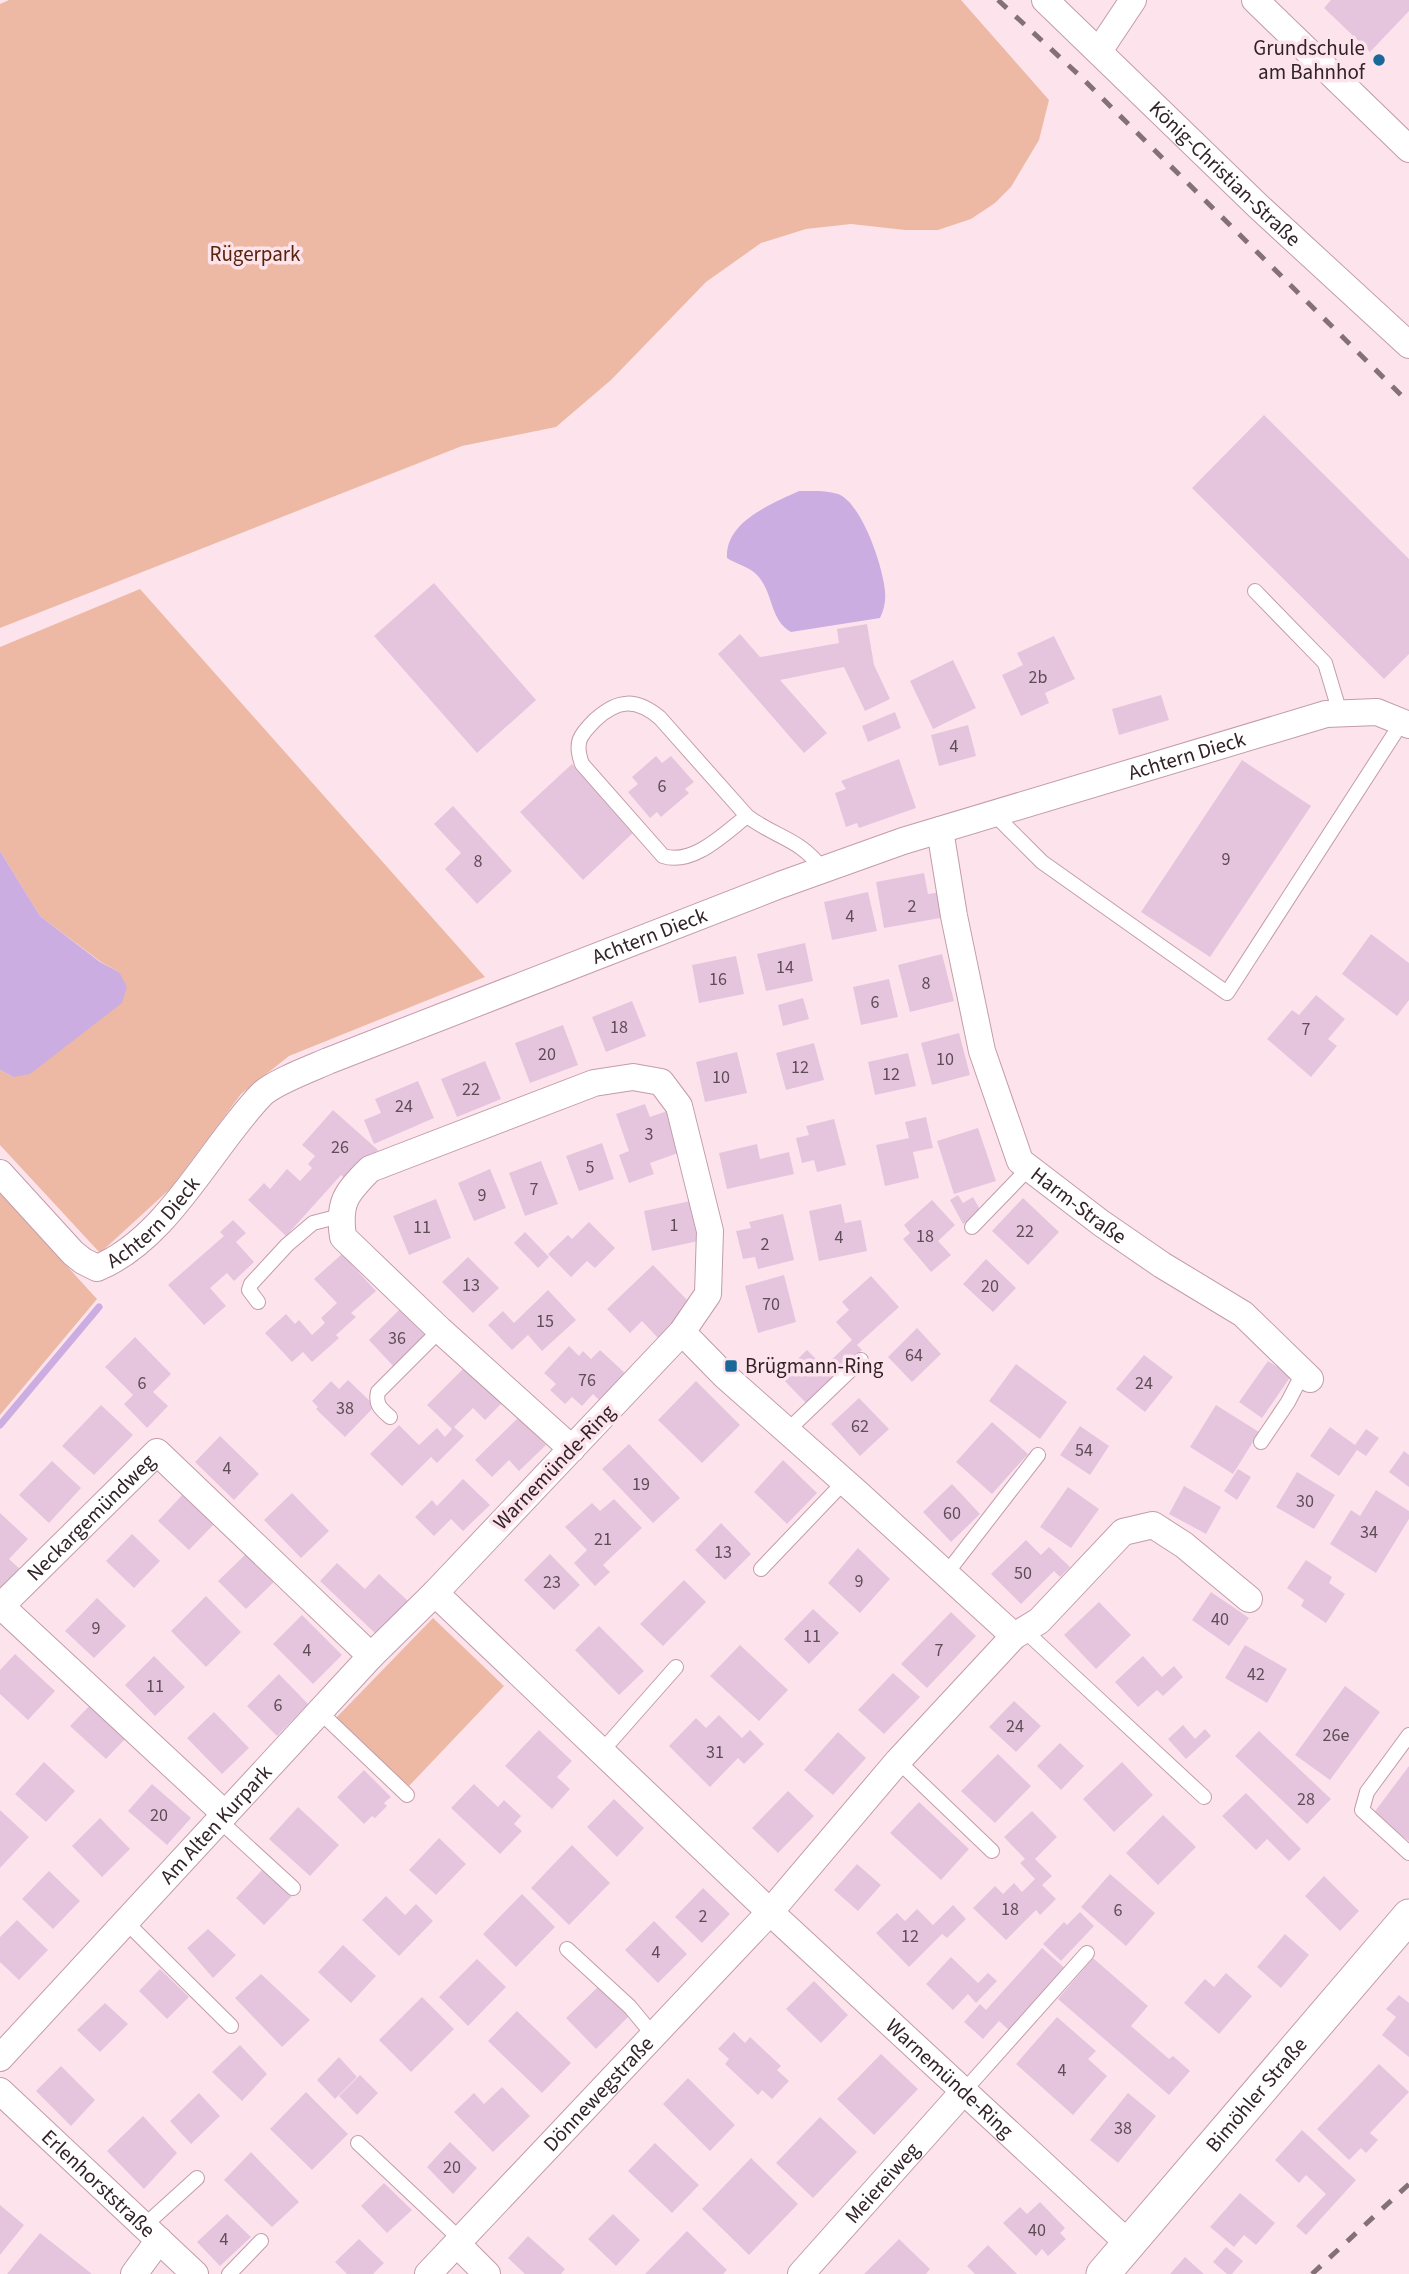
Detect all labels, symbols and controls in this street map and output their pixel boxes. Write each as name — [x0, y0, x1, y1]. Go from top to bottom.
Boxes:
place label: Grundschule am Bahnhof — [1253, 33, 1366, 87]
marker: Grundschule am Bahnhof — [1371, 52, 1387, 68]
street label: König-Christian-Straße — [1142, 94, 1308, 253]
park label: Rügerpark — [209, 239, 301, 269]
house number: 2b — [1029, 665, 1047, 690]
street label: Achtern Dieck — [1124, 724, 1250, 788]
house number: 4 — [950, 734, 959, 759]
house number: 6 — [658, 774, 667, 799]
house number: 9 — [1222, 847, 1231, 872]
house number: 8 — [474, 849, 483, 874]
house number: 2 — [908, 894, 917, 919]
street label: Achtern Dieck — [587, 900, 712, 972]
house number: 4 — [846, 904, 855, 929]
house number: 14 — [776, 955, 794, 980]
house number: 16 — [709, 967, 727, 992]
house number: 8 — [922, 971, 931, 996]
house number: 6 — [871, 990, 880, 1015]
house number: 18 — [610, 1015, 628, 1040]
house number: 7 — [1302, 1017, 1311, 1042]
house number: 20 — [538, 1042, 556, 1067]
house number: 10 — [936, 1047, 954, 1072]
house number: 12 — [791, 1055, 809, 1080]
house number: 12 — [882, 1062, 900, 1087]
house number: 10 — [712, 1065, 730, 1090]
house number: 22 — [462, 1077, 480, 1102]
house number: 24 — [395, 1094, 413, 1119]
house number: 3 — [645, 1122, 654, 1147]
house number: 26 — [331, 1135, 349, 1160]
house number: 5 — [586, 1155, 595, 1180]
street label: Harm-Straße — [1024, 1160, 1133, 1251]
street label: Achtern Dieck — [101, 1170, 207, 1276]
house number: 7 — [530, 1177, 539, 1202]
house number: 9 — [478, 1183, 487, 1208]
house number: 1 — [670, 1213, 678, 1238]
house number: 11 — [413, 1215, 431, 1240]
house number: 22 — [1016, 1219, 1034, 1244]
house number: 18 — [916, 1224, 934, 1249]
house number: 4 — [835, 1225, 844, 1250]
house number: 2 — [761, 1232, 770, 1257]
house number: 13 — [462, 1273, 480, 1298]
house number: 20 — [981, 1274, 999, 1299]
house number: 70 — [762, 1292, 780, 1317]
house number: 15 — [536, 1309, 554, 1334]
house number: 36 — [388, 1326, 406, 1351]
house number: 64 — [905, 1343, 923, 1368]
place label: Brügmann-Ring — [745, 1351, 884, 1381]
marker: Brügmann-Ring — [723, 1358, 739, 1374]
house number: 76 — [578, 1368, 596, 1393]
house number: 6 — [138, 1371, 147, 1396]
house number: 24 — [1135, 1371, 1153, 1396]
house number: 38 — [336, 1396, 354, 1421]
street label: Warnemünde-Ring — [486, 1397, 622, 1537]
house number: 62 — [851, 1414, 869, 1439]
house number: 54 — [1075, 1438, 1093, 1463]
street label: Neckargemündweg — [20, 1447, 162, 1588]
house number: 4 — [223, 1456, 232, 1481]
house number: 19 — [632, 1472, 650, 1497]
house number: 30 — [1296, 1489, 1314, 1514]
house number: 60 — [943, 1501, 961, 1526]
house number: 34 — [1360, 1520, 1378, 1545]
house number: 21 — [594, 1527, 612, 1552]
house number: 13 — [714, 1540, 732, 1565]
house number: 50 — [1014, 1561, 1032, 1586]
house number: 9 — [855, 1569, 864, 1594]
house number: 23 — [543, 1570, 561, 1595]
house number: 40 — [1211, 1607, 1229, 1632]
house number: 9 — [92, 1616, 101, 1641]
house number: 11 — [803, 1624, 821, 1649]
house number: 4 — [303, 1638, 312, 1663]
house number: 7 — [935, 1638, 944, 1663]
house number: 42 — [1247, 1662, 1265, 1687]
house number: 11 — [146, 1674, 164, 1699]
house number: 6 — [274, 1693, 283, 1718]
house number: 24 — [1006, 1714, 1024, 1739]
house number: 26e — [1323, 1723, 1349, 1748]
house number: 31 — [706, 1740, 724, 1765]
street label: Am Alten Kurpark — [153, 1757, 279, 1891]
house number: 28 — [1297, 1787, 1315, 1812]
house number: 20 — [150, 1803, 168, 1828]
house number: 18 — [1001, 1897, 1019, 1922]
house number: 6 — [1114, 1898, 1123, 1923]
house number: 2 — [699, 1904, 708, 1929]
house number: 12 — [901, 1924, 919, 1949]
house number: 4 — [652, 1940, 661, 1965]
street label: Warnemünde-Ring — [879, 2011, 1021, 2145]
street label: Dönnewegstraße — [536, 2029, 660, 2158]
street label: Bimöhler Straße — [1199, 2031, 1314, 2159]
house number: 4 — [1058, 2058, 1067, 2083]
house number: 38 — [1114, 2116, 1132, 2141]
street label: Erlenhorststraße — [35, 2122, 162, 2244]
street label: Meiereiweg — [838, 2135, 927, 2230]
house number: 20 — [443, 2155, 461, 2180]
house number: 40 — [1028, 2218, 1046, 2243]
house number: 4 — [220, 2227, 229, 2252]

